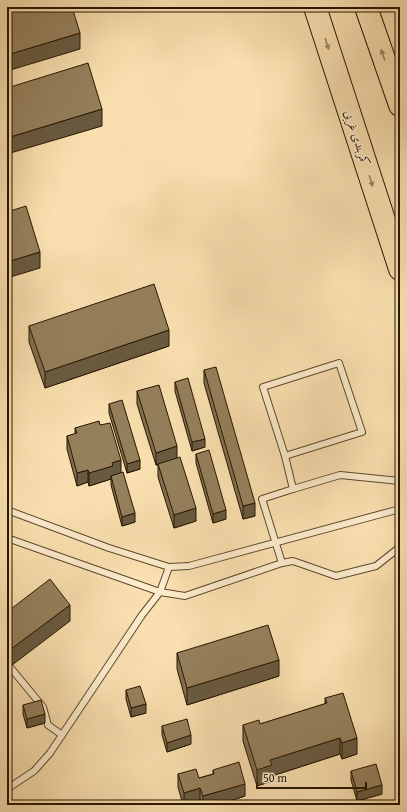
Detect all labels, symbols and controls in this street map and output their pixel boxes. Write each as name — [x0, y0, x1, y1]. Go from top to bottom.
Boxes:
one-way arrow — [324, 38, 330, 50]
one-way arrow — [379, 49, 385, 61]
street label: کمربندی غربی — [339, 108, 375, 168]
one-way arrow — [369, 175, 375, 187]
scale bar — [257, 764, 366, 790]
text: 50 m — [263, 769, 287, 786]

